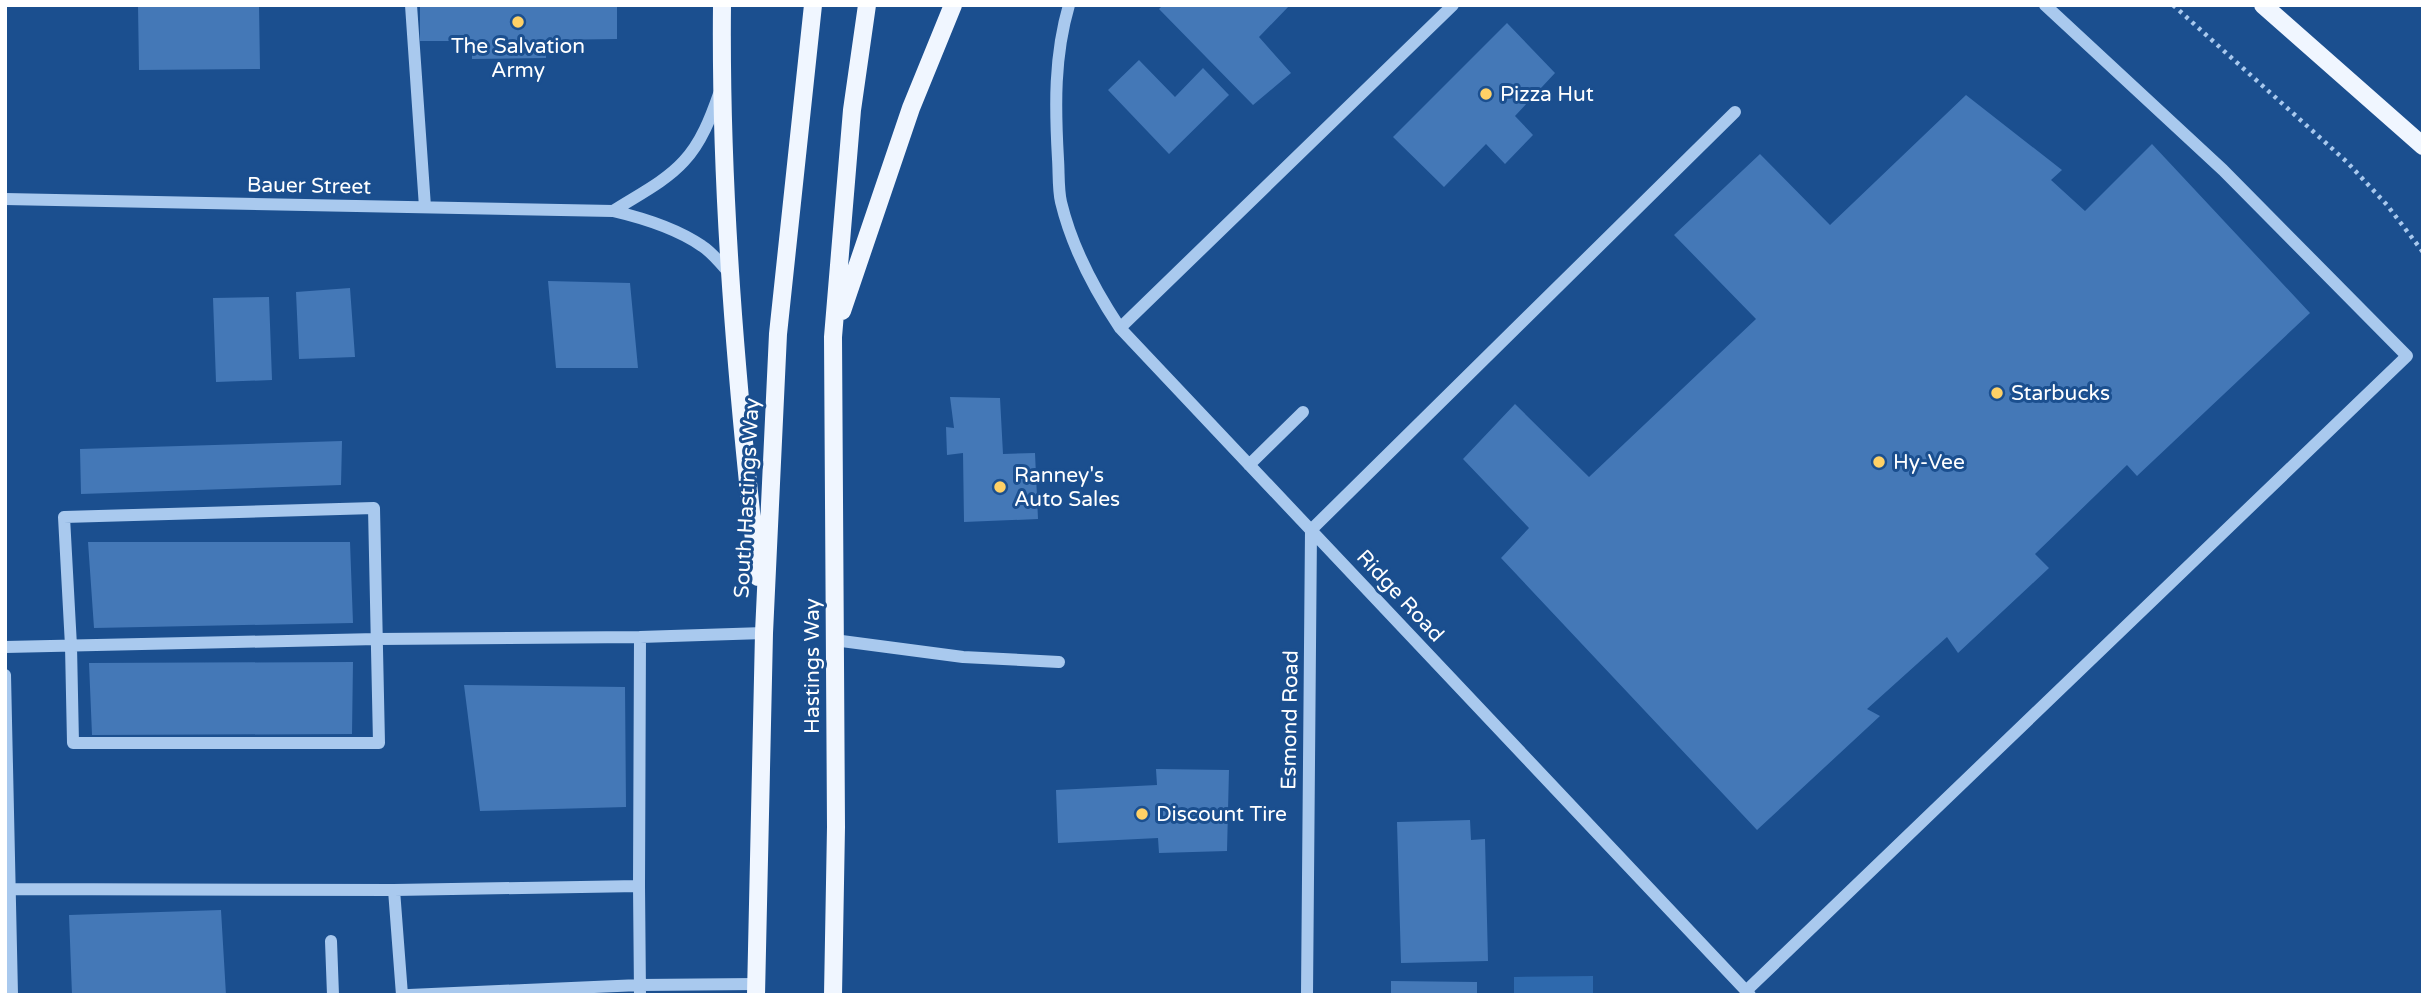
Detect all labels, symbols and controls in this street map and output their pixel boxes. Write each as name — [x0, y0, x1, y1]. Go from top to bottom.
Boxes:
marker: The Salvation Army — [510, 14, 526, 30]
place label: The Salvation Army — [451, 34, 585, 83]
place label: Pizza Hut — [1500, 82, 1594, 107]
marker: Pizza Hut — [1478, 86, 1494, 102]
street label: Bauer Street — [247, 172, 371, 200]
place label: Starbucks — [2011, 381, 2110, 406]
marker: Starbucks — [1989, 385, 2005, 401]
street label: South Hastings Way — [729, 397, 765, 599]
place label: Hy-Vee — [1893, 450, 1965, 475]
marker: Hy-Vee — [1871, 454, 1887, 470]
place label: Ranney's Auto Sales — [1014, 463, 1120, 512]
marker: Ranney's Auto Sales — [992, 479, 1008, 495]
street label: Ridge Road — [1351, 545, 1449, 647]
street label: Hastings Way — [800, 598, 825, 734]
street label: Esmond Road — [1276, 650, 1304, 790]
place label: Discount Tire — [1156, 802, 1287, 827]
marker: Discount Tire — [1134, 806, 1150, 822]

